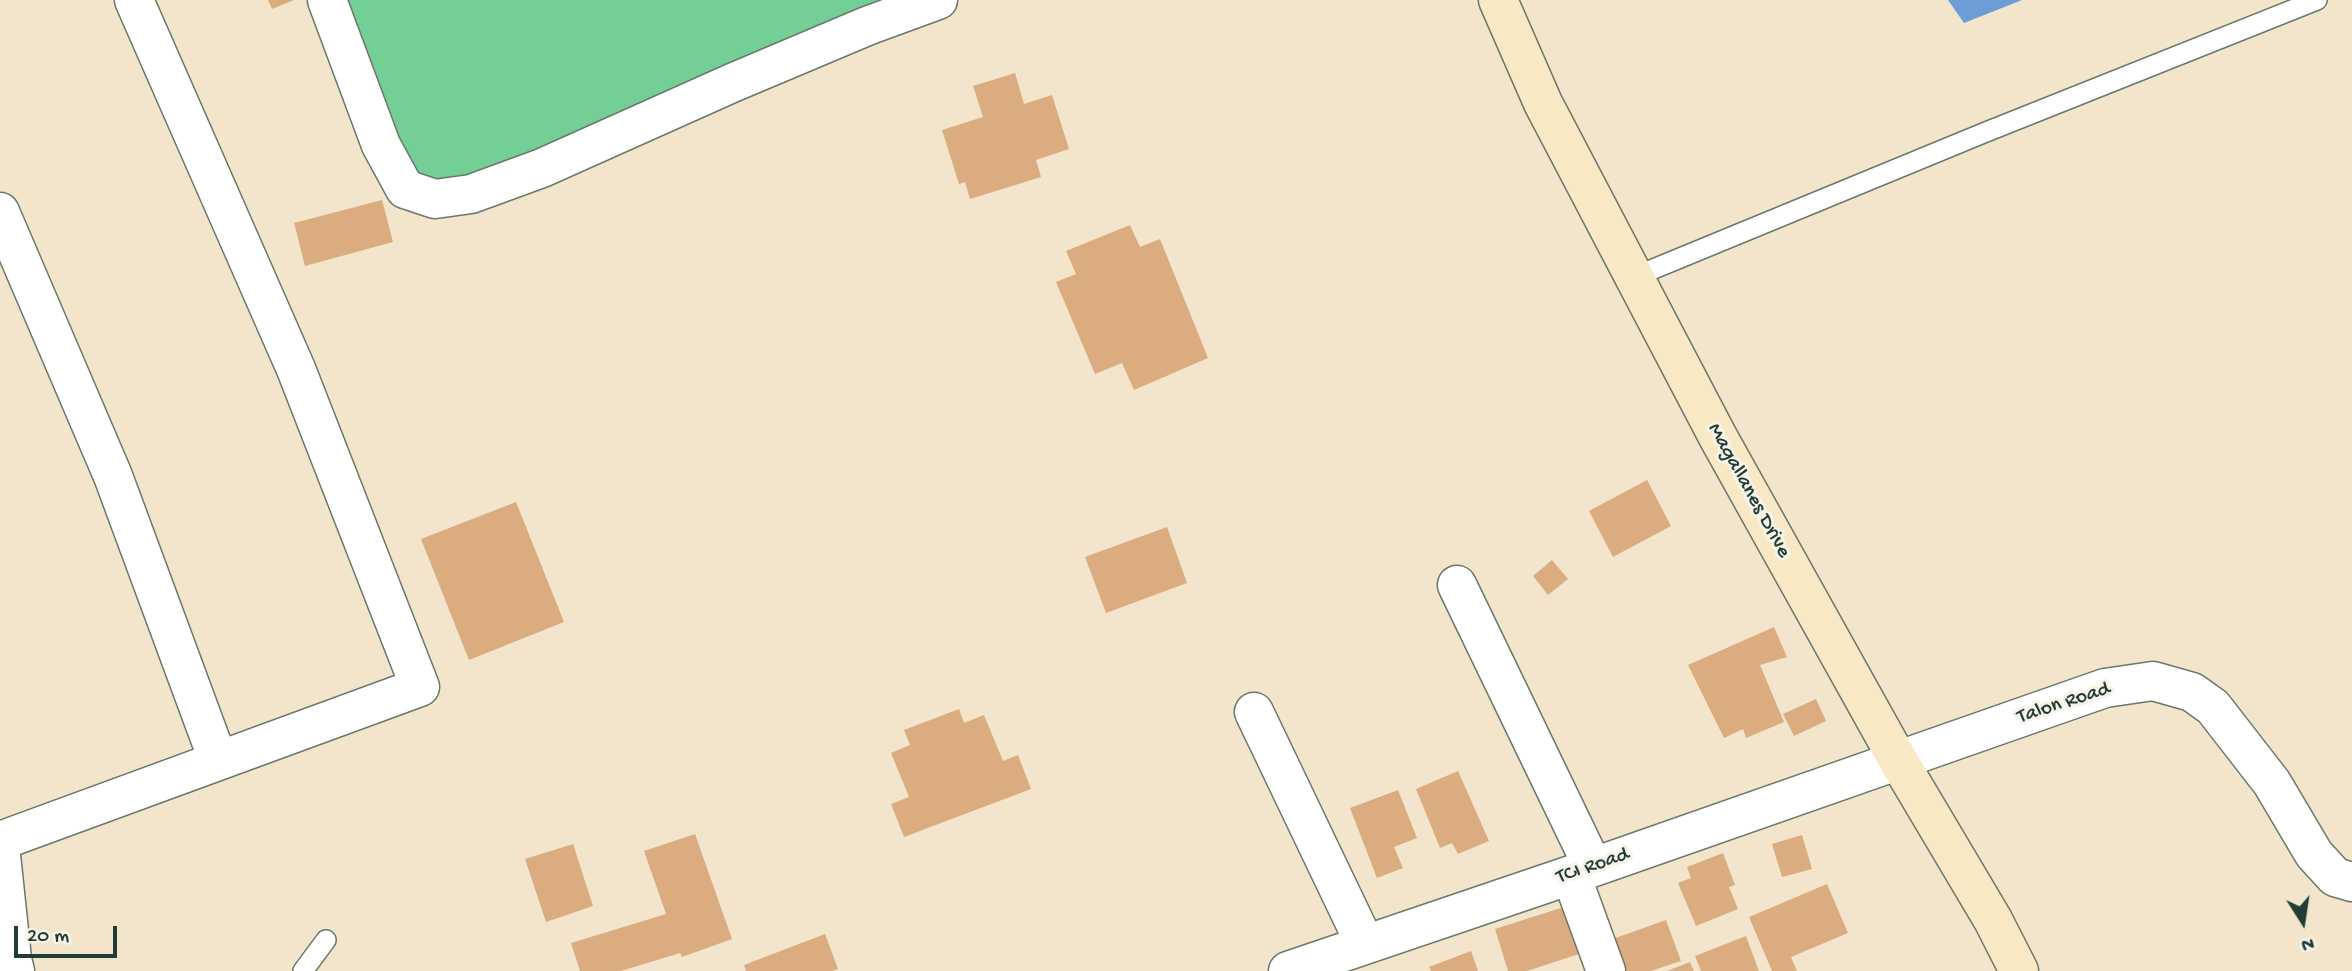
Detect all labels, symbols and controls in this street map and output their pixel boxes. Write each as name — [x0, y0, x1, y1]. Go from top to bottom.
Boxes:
street label: Magallanes Drive — [1701, 419, 1795, 563]
street label: Talon Road — [2014, 677, 2114, 731]
street label: TCI Road — [1553, 843, 1633, 891]
north arrow — [2268, 887, 2338, 957]
scale bar — [18, 912, 121, 956]
text: 20 m — [27, 925, 69, 950]
text: N — [2299, 930, 2316, 956]

